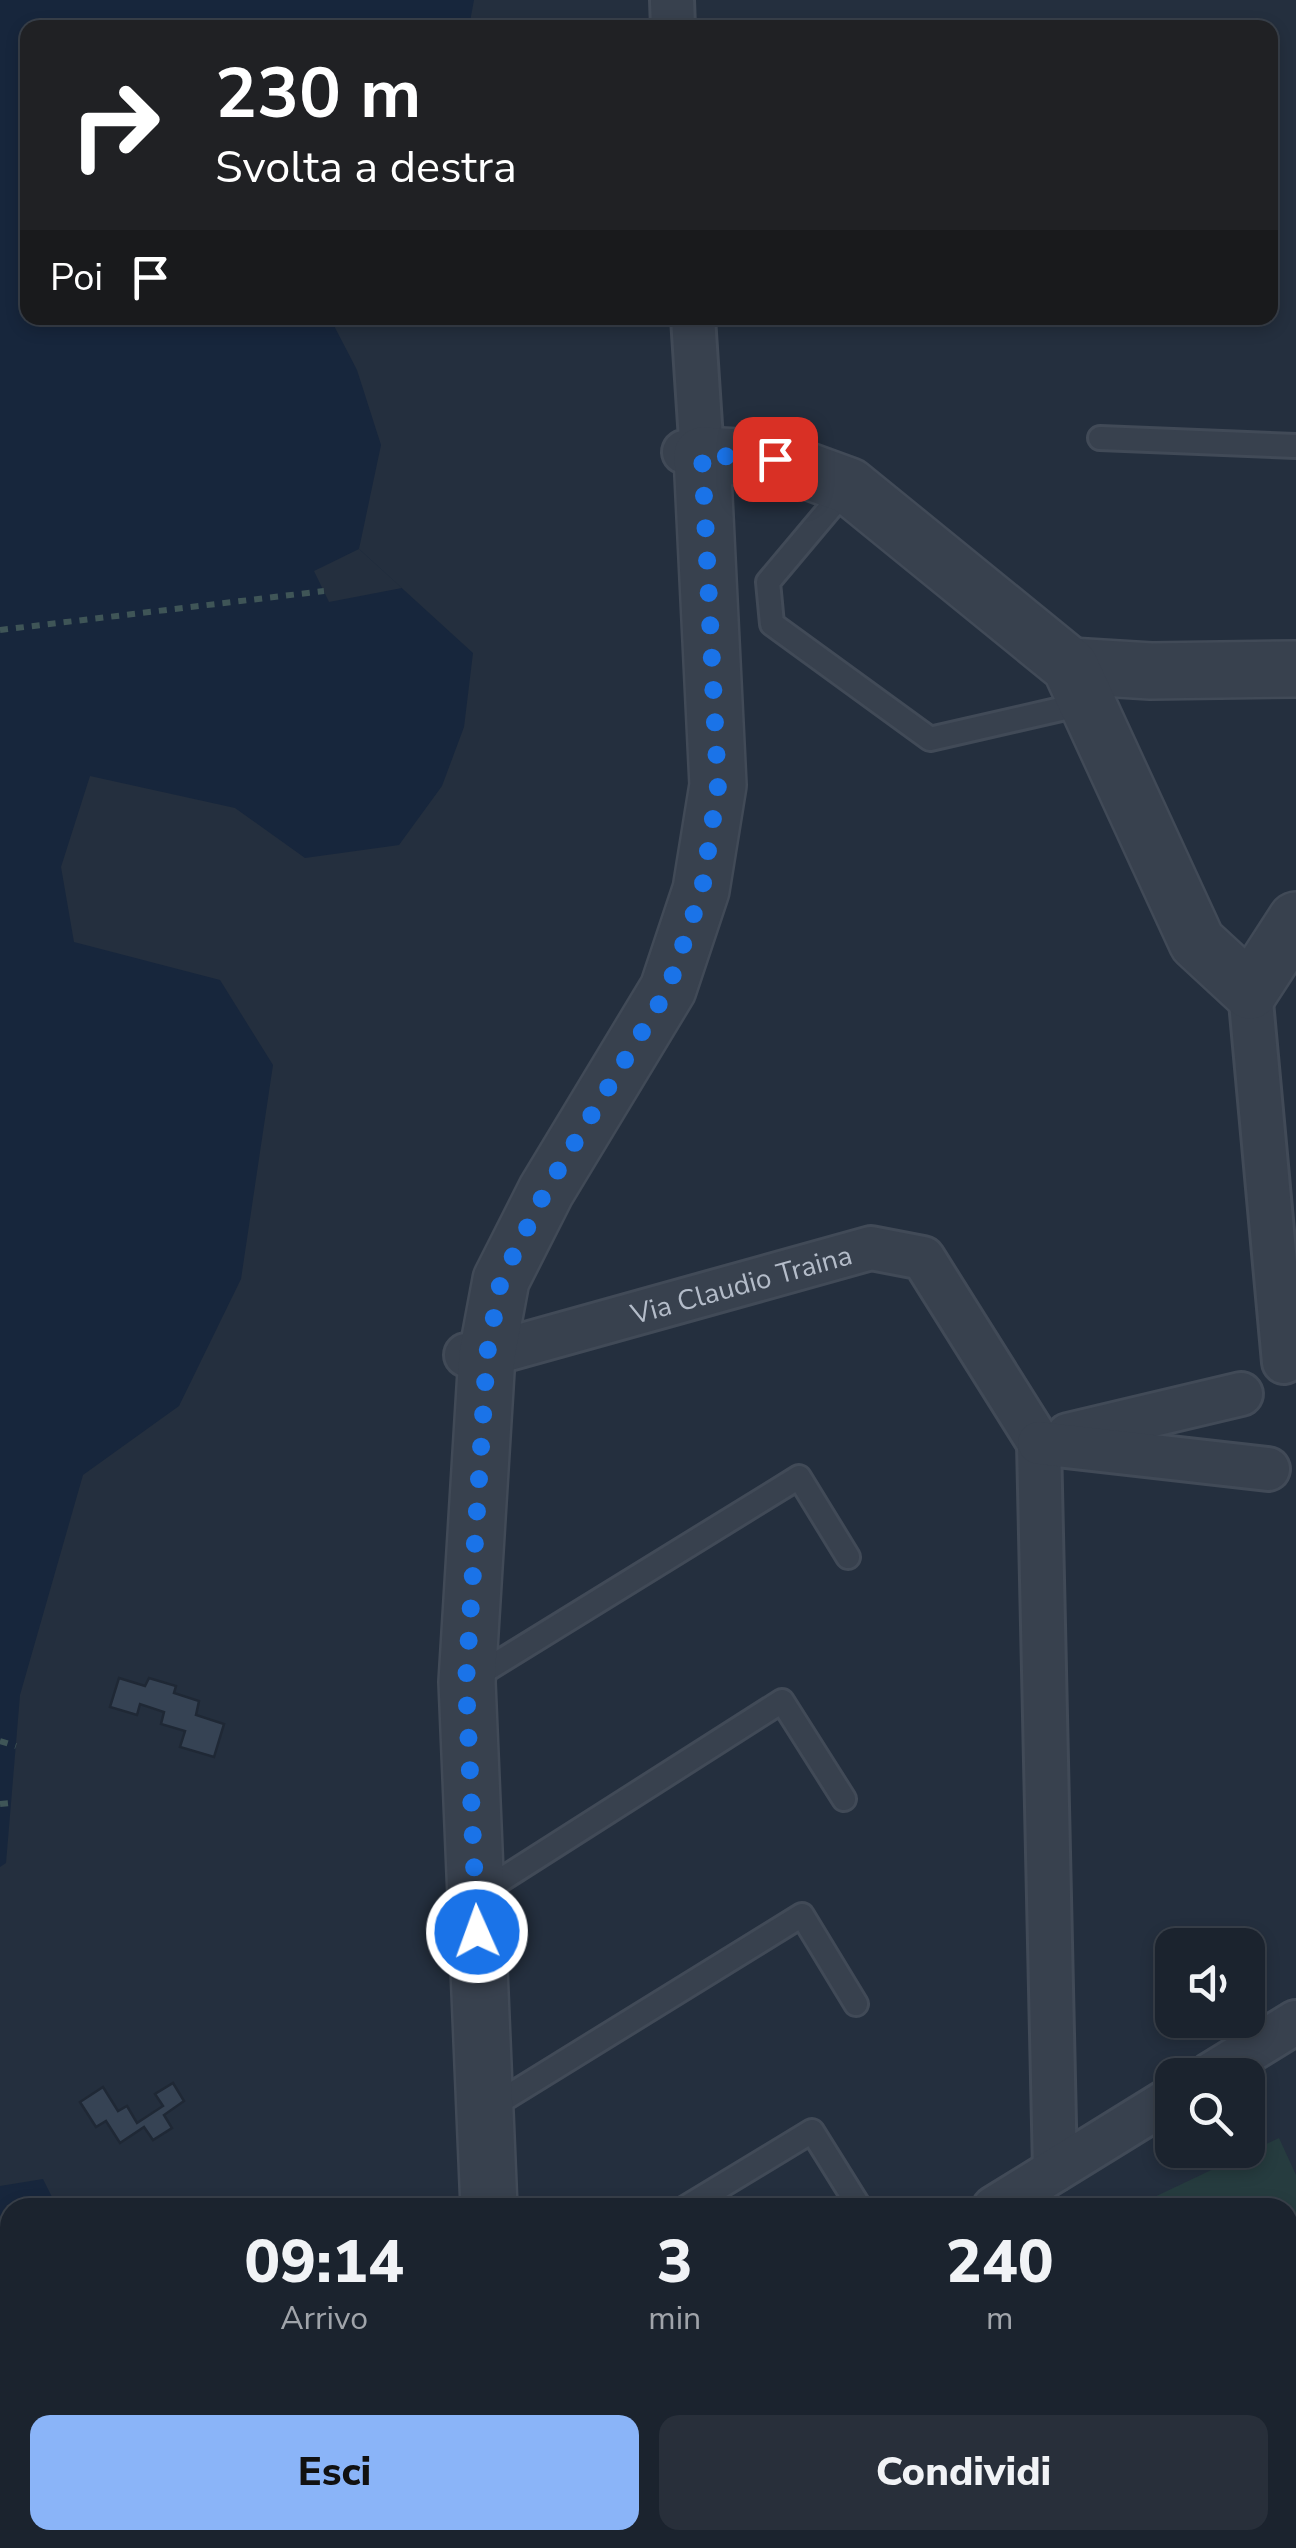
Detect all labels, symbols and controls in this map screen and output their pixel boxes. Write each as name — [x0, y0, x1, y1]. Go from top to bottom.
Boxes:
text: 230 m — [215, 46, 421, 142]
icon: right — [50, 60, 180, 190]
text: Svolta a destra — [215, 137, 517, 198]
icon: arrive — [123, 250, 178, 305]
text: Poi — [50, 252, 103, 303]
pin — [733, 417, 818, 502]
icon: arrive — [748, 432, 803, 487]
street label: Via Claudio Traina — [626, 1236, 856, 1334]
position arrow — [425, 1880, 529, 1984]
map controls — [1155, 1928, 1265, 2168]
button: sound — [1155, 1928, 1265, 2038]
button: search — [1155, 2058, 1265, 2168]
text: 09:14 — [244, 2221, 404, 2303]
text: 3 — [657, 2221, 693, 2303]
text: 240 — [946, 2221, 1054, 2303]
text: Arrivo — [280, 2297, 368, 2340]
text: min — [648, 2297, 701, 2340]
text: m — [986, 2297, 1013, 2340]
button: Esci — [30, 2415, 639, 2530]
button: Condividi — [659, 2415, 1268, 2530]

